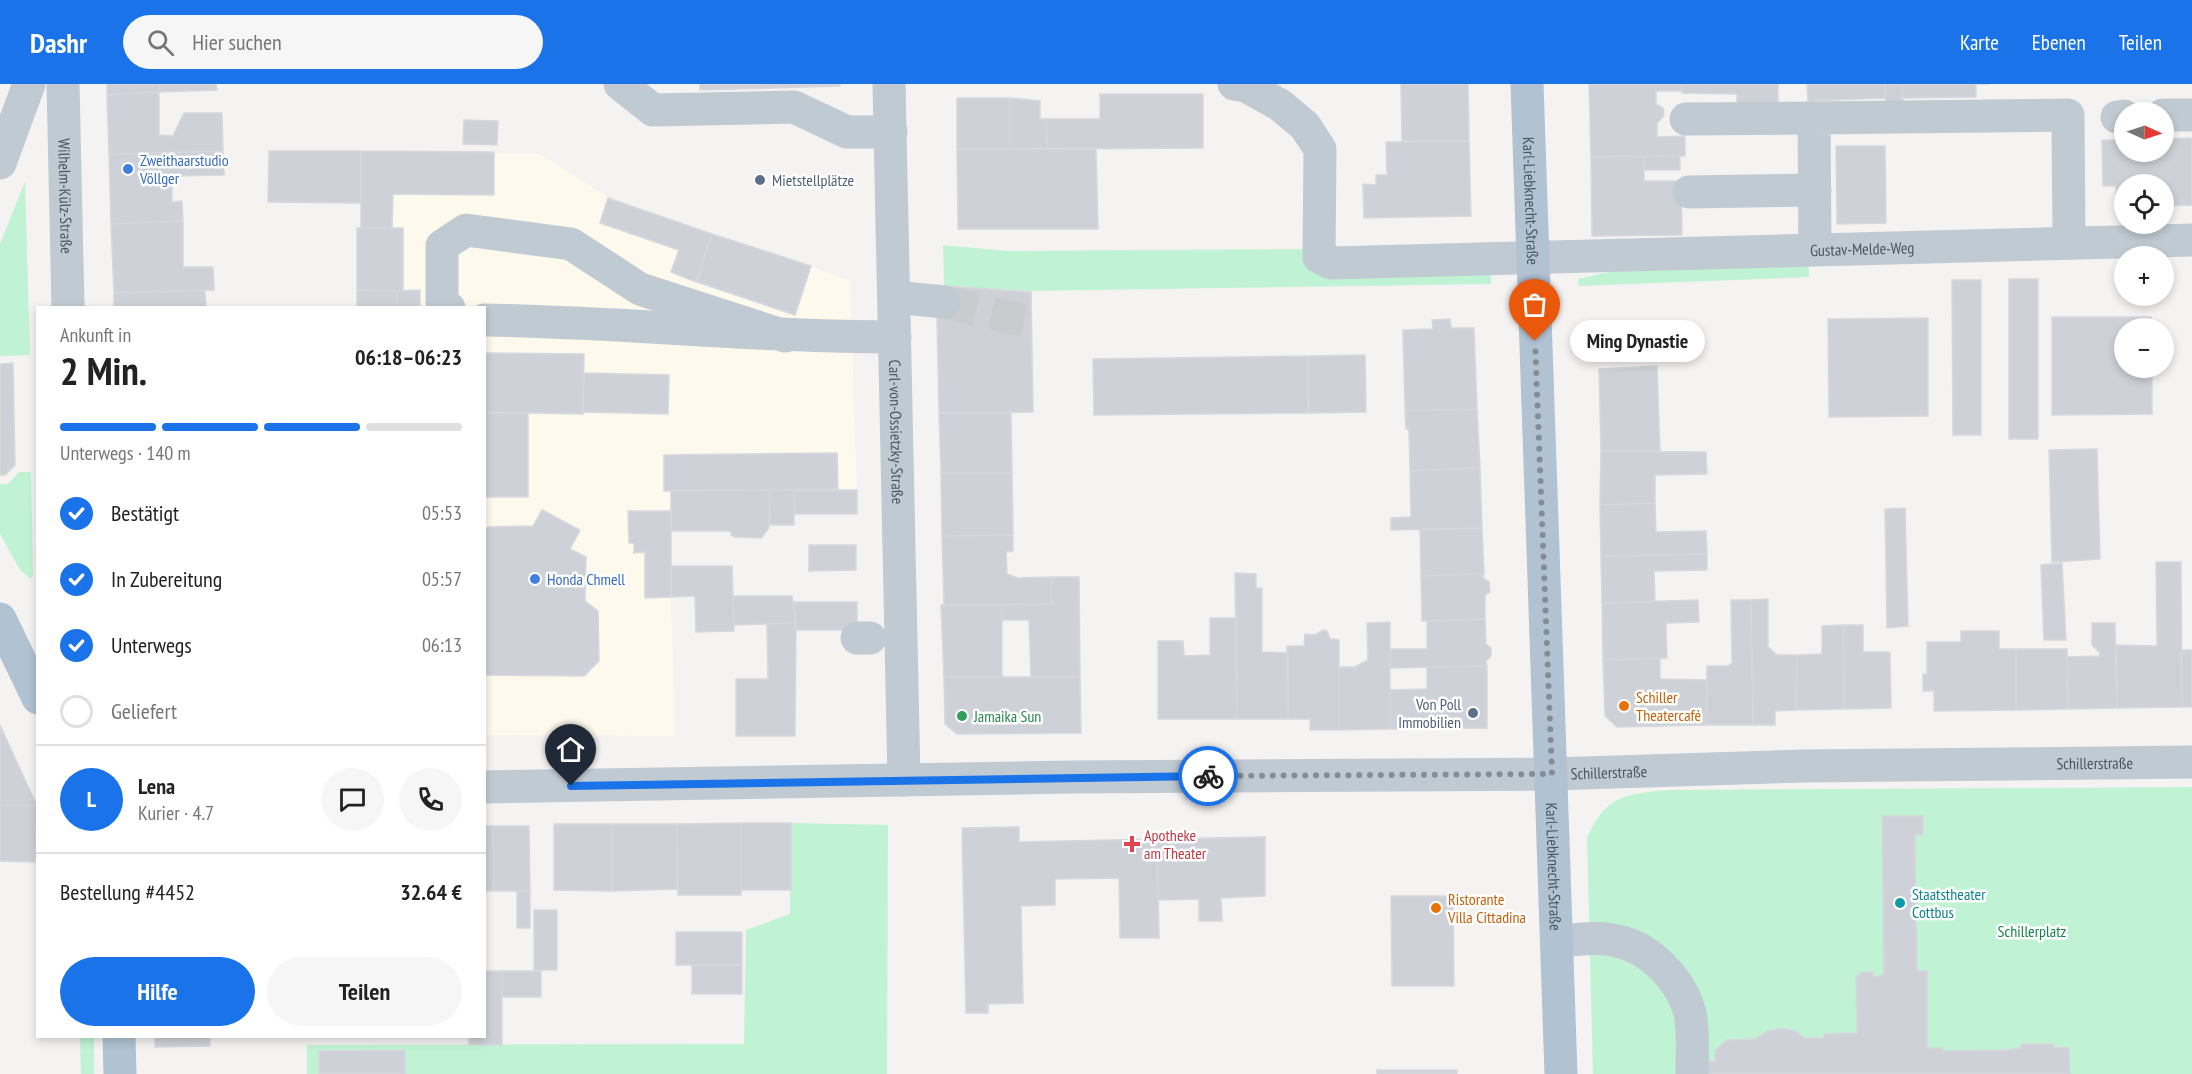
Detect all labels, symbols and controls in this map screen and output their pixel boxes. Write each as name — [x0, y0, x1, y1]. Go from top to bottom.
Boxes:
search box — [123, 15, 543, 69]
text: Dashr — [30, 24, 87, 61]
icon: search — [144, 26, 177, 59]
text: Hier suchen — [192, 28, 282, 56]
text: Karte — [1960, 29, 1999, 56]
text: Ebenen — [2032, 29, 2086, 56]
text: Teilen — [2119, 29, 2162, 56]
north arrow — [2114, 102, 2174, 162]
map controls — [2114, 102, 2174, 378]
street label: Karl-Liebknecht-Straße — [1519, 137, 1543, 265]
street label: Wilhelm-Külz-Straße — [54, 138, 77, 254]
place label: Zweithaarstudio Völlger — [139, 150, 229, 188]
marker: Zweithaarstudio Völlger — [121, 162, 135, 176]
place label: Mietstellplätze — [772, 170, 854, 190]
marker: Mietstellplätze — [753, 173, 767, 187]
button: locate — [2114, 174, 2174, 234]
street label: Gustav-Melde-Weg — [1810, 237, 1915, 260]
button: + — [2114, 246, 2174, 306]
pin — [1509, 279, 1560, 341]
icon: bag — [1518, 288, 1551, 321]
button: − — [2114, 318, 2174, 378]
callout: Ming Dynastie — [1571, 320, 1706, 362]
text: Ankunft in — [60, 322, 131, 348]
text: Ming Dynastie — [1587, 328, 1688, 354]
text: 06:18–06:23 — [355, 343, 462, 371]
text: 2 Min. — [60, 345, 147, 396]
street label: Carl-von-Ossietzky-Straße — [885, 360, 908, 504]
text: Unterwegs · 140 m — [60, 440, 190, 466]
icon: check — [60, 497, 93, 530]
text: Bestätigt — [111, 499, 179, 527]
text: 05:53 — [422, 500, 462, 526]
icon: check — [60, 563, 93, 596]
text: In Zubereitung — [111, 565, 222, 593]
text: 05:57 — [422, 566, 462, 592]
place label: Honda Chmell — [547, 569, 625, 589]
marker: Honda Chmell — [528, 572, 542, 586]
icon: check — [60, 629, 93, 662]
text: Unterwegs — [111, 631, 192, 659]
text: 06:13 — [422, 632, 462, 658]
place label: Schiller Theatercafé — [1636, 687, 1701, 725]
place label: Von Poll Immobilien — [1398, 694, 1461, 732]
text: Geliefert — [111, 697, 177, 725]
marker: Schiller Theatercafé — [1617, 699, 1631, 713]
place label: Jamaika Sun — [973, 706, 1041, 726]
marker: Von Poll Immobilien — [1466, 706, 1480, 720]
marker: Jamaika Sun — [955, 709, 969, 723]
pin — [545, 724, 596, 786]
icon: home — [554, 733, 587, 766]
courier — [1178, 746, 1238, 806]
street label: Schillerstraße — [2056, 753, 2133, 773]
icon: bike — [1192, 760, 1225, 793]
street label: Schillerstraße — [1570, 761, 1647, 783]
button: chat — [321, 768, 384, 831]
button: phone — [399, 768, 462, 831]
text: Lena — [138, 772, 175, 800]
text: L — [87, 785, 96, 813]
text: Kurier · 4.7 — [138, 800, 214, 826]
street label: Karl-Liebknecht-Straße — [1542, 802, 1566, 931]
place label: Apotheke am Theater — [1144, 825, 1207, 863]
marker: Apotheke am Theater — [1125, 837, 1139, 851]
text: Bestellung #4452 — [60, 878, 195, 906]
text: 32.64 € — [400, 878, 462, 906]
place label: Staatstheater Cottbus — [1912, 884, 1986, 922]
place label: Ristorante Villa Cittadina — [1447, 889, 1526, 927]
marker: Staatstheater Cottbus — [1893, 896, 1907, 910]
marker: Ristorante Villa Cittadina — [1429, 901, 1443, 915]
park label: Schillerplatz — [1998, 921, 2067, 941]
button: Hilfe — [60, 957, 255, 1026]
button: Teilen — [267, 957, 462, 1026]

